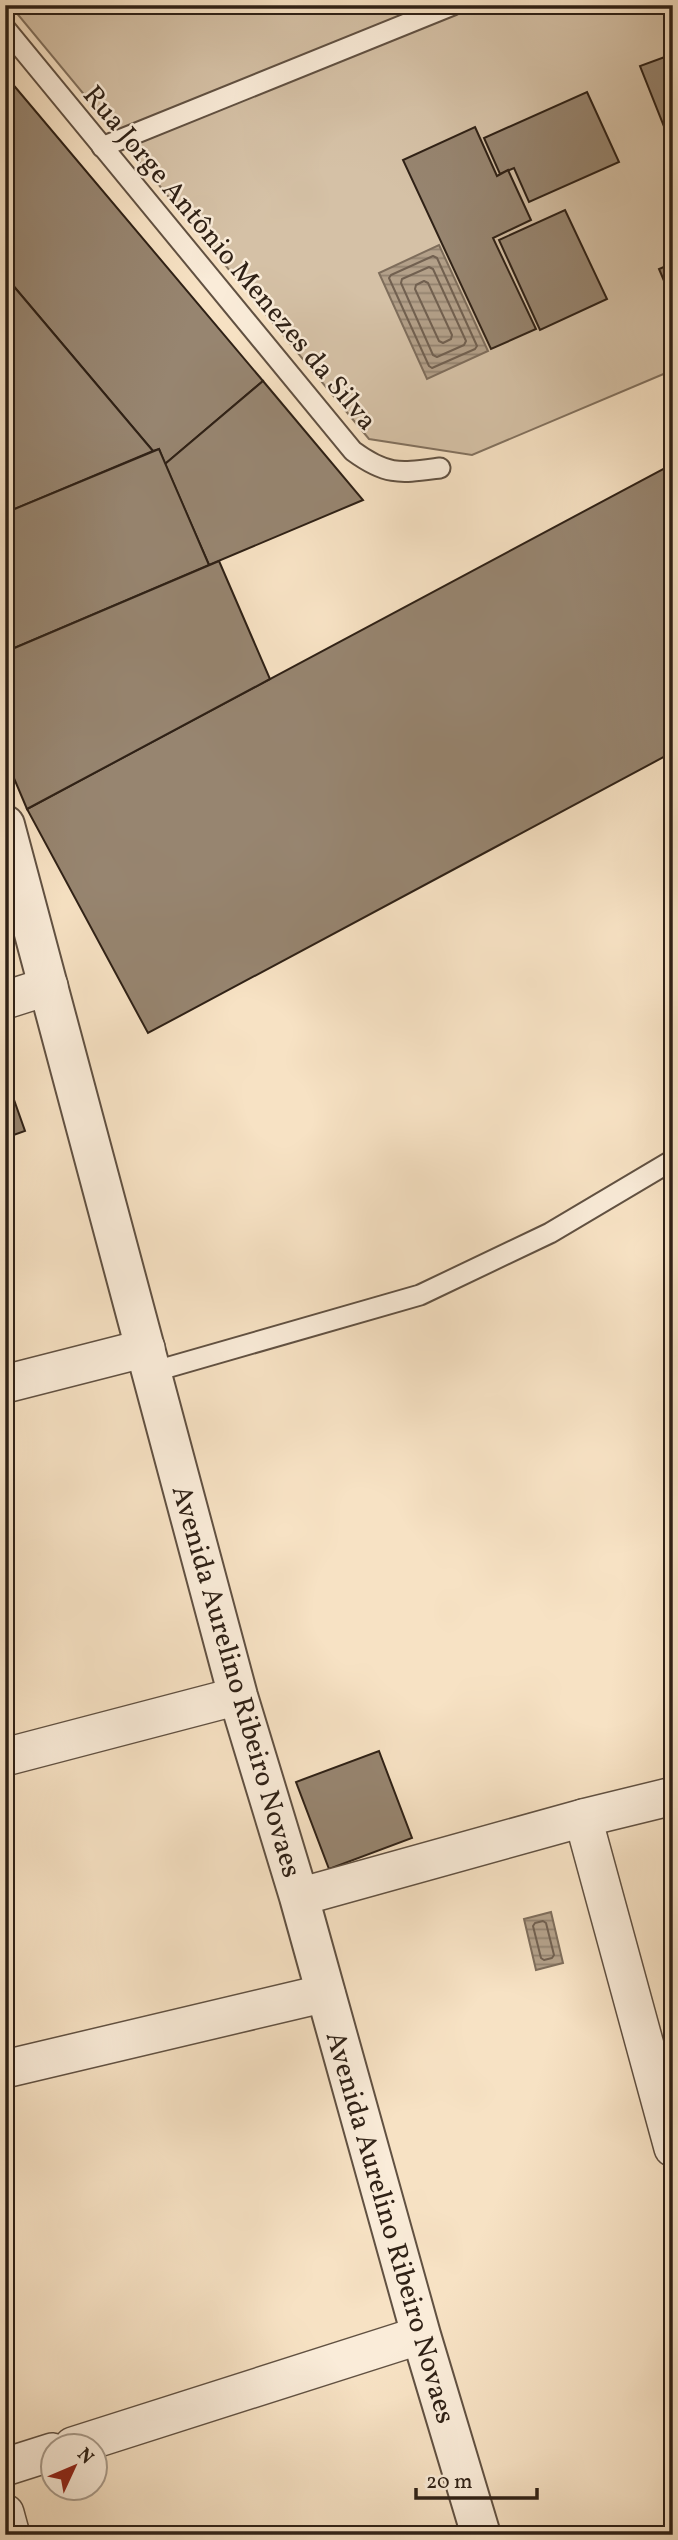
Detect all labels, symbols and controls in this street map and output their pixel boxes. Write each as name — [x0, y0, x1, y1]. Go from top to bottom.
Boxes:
street label: Rua Jorge Antônio Menezes da Silva — [73, 78, 385, 440]
street label: Avenida Aurelino Ribeiro Novaes — [161, 1481, 310, 1882]
street label: Avenida Aurelino Ribeiro Novaes — [315, 2027, 464, 2428]
north arrow — [38, 2432, 108, 2502]
text: N — [71, 2443, 99, 2471]
scale bar — [416, 2456, 536, 2500]
text: 20 m — [426, 2468, 472, 2497]

